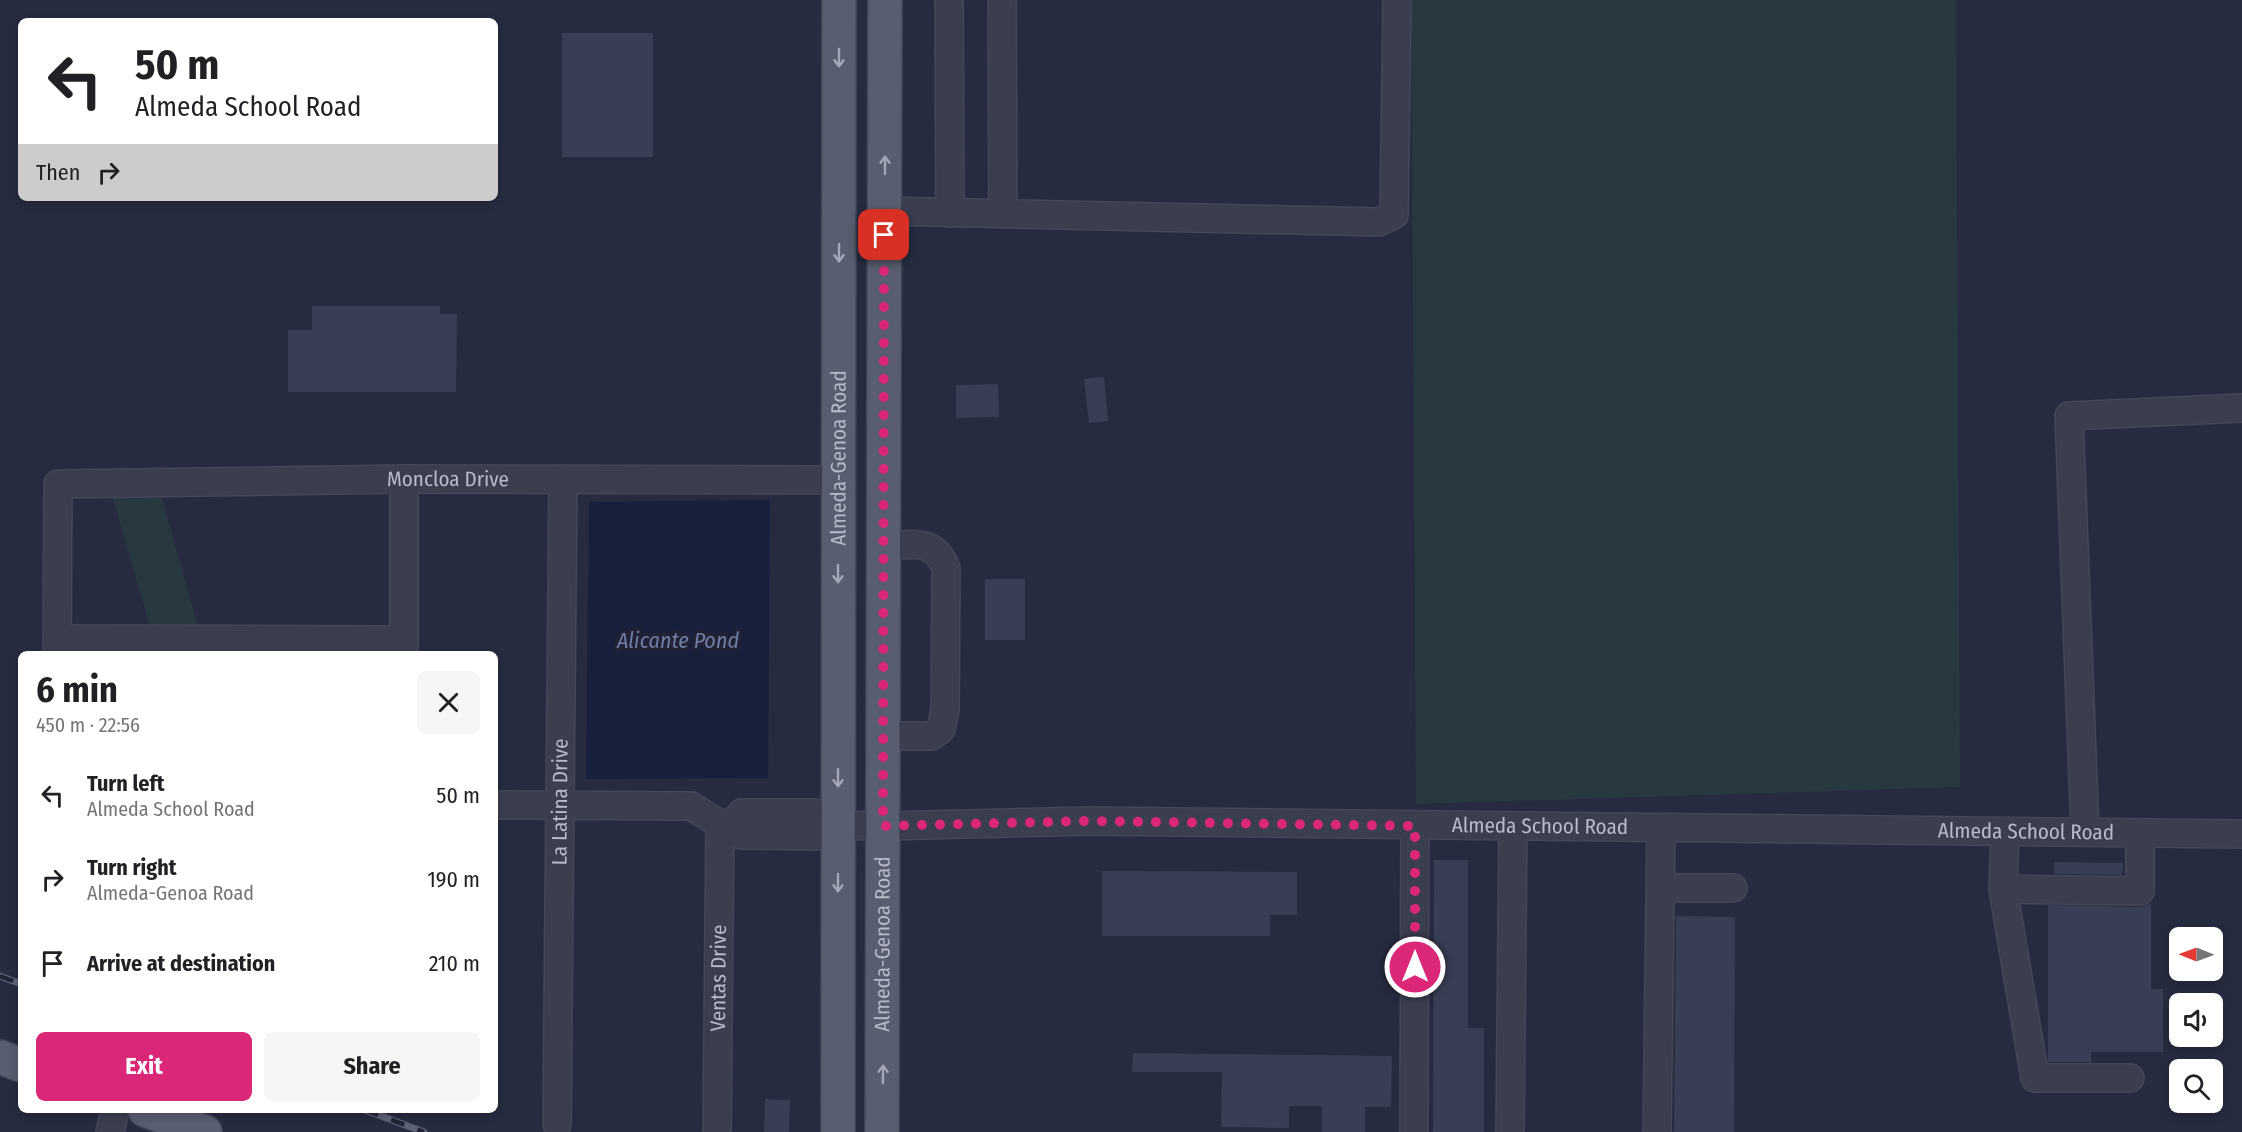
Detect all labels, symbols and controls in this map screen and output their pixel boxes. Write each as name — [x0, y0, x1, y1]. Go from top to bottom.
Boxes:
text: 50 m — [135, 40, 219, 90]
icon: left — [36, 42, 114, 120]
one-way arrow — [833, 48, 845, 68]
text: Almeda School Road — [135, 91, 362, 123]
one-way arrow — [879, 155, 891, 175]
icon: right — [92, 156, 125, 189]
text: Then — [36, 159, 80, 186]
pin — [858, 209, 909, 260]
icon: arrive — [867, 218, 900, 251]
one-way arrow — [833, 243, 845, 263]
street label: Almeda-Genoa Road — [826, 370, 852, 546]
street label: Moncloa Drive — [387, 466, 509, 492]
one-way arrow — [832, 564, 844, 584]
water label: Alicante Pond — [616, 627, 739, 654]
text: 6 min — [36, 668, 118, 712]
button: close — [417, 671, 480, 734]
text: 450 m · 22:56 — [36, 713, 140, 737]
street label: La Latina Drive — [546, 738, 574, 866]
one-way arrow — [832, 767, 844, 787]
text: Turn left — [87, 770, 165, 797]
icon: left — [36, 779, 69, 812]
text: 50 m — [436, 782, 480, 809]
text: Almeda School Road — [87, 797, 255, 821]
street label: Almeda School Road — [1452, 812, 1628, 840]
street label: Almeda School Road — [1938, 818, 2114, 846]
text: Turn right — [87, 854, 176, 881]
street label: Almeda-Genoa Road — [869, 856, 896, 1032]
icon: right — [36, 863, 69, 896]
text: 190 m — [427, 866, 480, 893]
one-way arrow — [832, 873, 844, 893]
text: Almeda-Genoa Road — [87, 881, 254, 905]
street label: Ventas Drive — [705, 924, 732, 1032]
north arrow — [2169, 927, 2223, 981]
map controls — [2169, 927, 2223, 1113]
position arrow — [1383, 935, 1447, 999]
icon: arrive — [36, 947, 69, 980]
text: Arrive at destination — [87, 950, 275, 977]
text: 210 m — [429, 950, 480, 977]
button: sound — [2169, 993, 2223, 1047]
button: Exit — [36, 1032, 252, 1101]
button: Share — [264, 1032, 480, 1101]
button: search — [2169, 1059, 2223, 1113]
one-way arrow — [877, 1064, 889, 1084]

